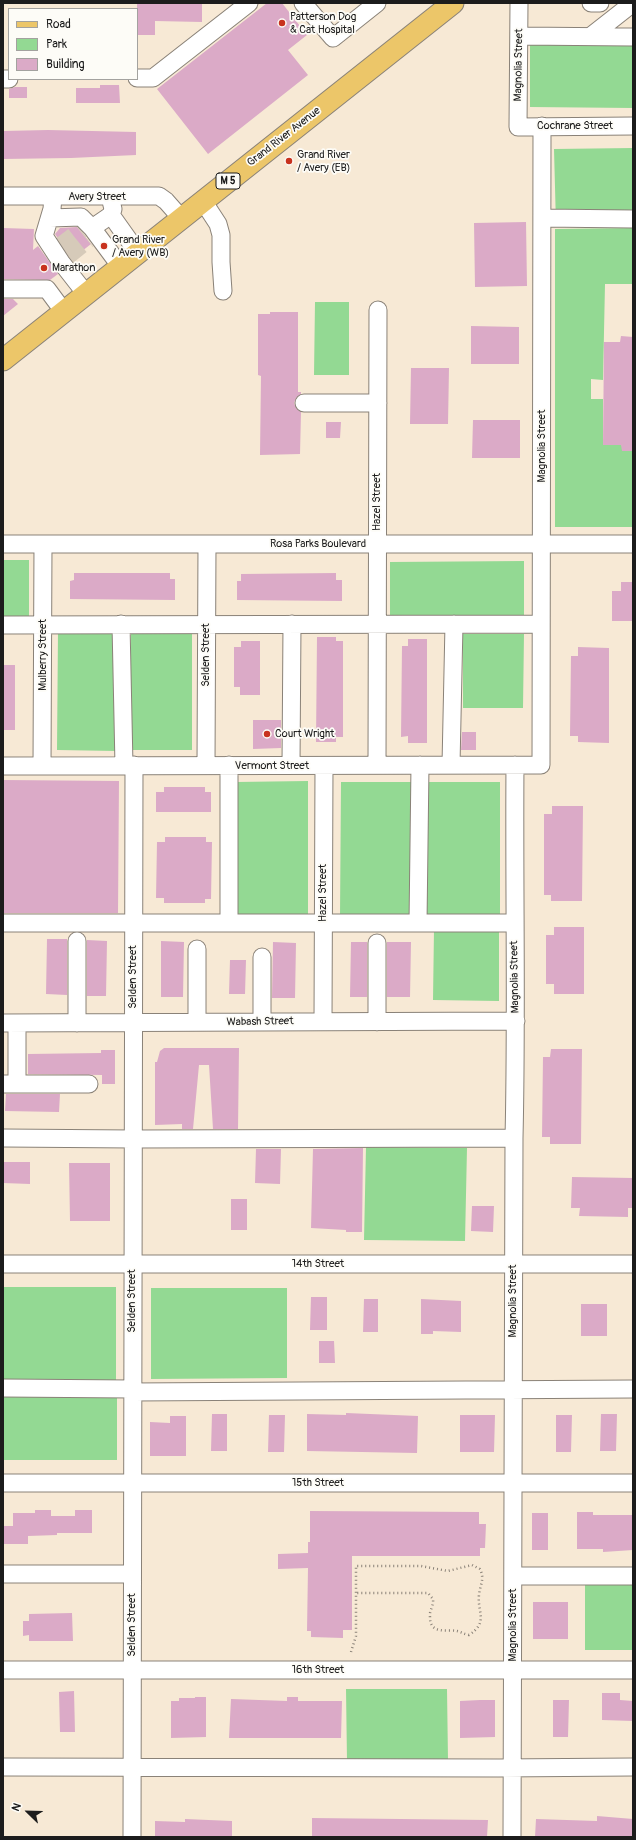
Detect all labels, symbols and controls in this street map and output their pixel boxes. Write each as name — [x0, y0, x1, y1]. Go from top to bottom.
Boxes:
legend — [8, 8, 138, 80]
place label: Patterson Dog & Cat Hospital — [290, 10, 356, 36]
text: Road — [46, 17, 71, 32]
marker: Patterson Dog & Cat Hospital — [277, 18, 287, 28]
street label: Magnolia Street — [512, 28, 526, 102]
text: Park — [46, 37, 67, 52]
text: Building — [46, 57, 85, 72]
street label: Grand River Avenue — [245, 104, 323, 170]
street label: Cochrane Street — [537, 119, 613, 133]
place label: Grand River / Avery (EB) — [297, 148, 351, 174]
marker: Grand River / Avery (EB) — [284, 156, 294, 166]
road number: M 5 — [216, 173, 240, 189]
street label: Avery Street — [68, 190, 126, 204]
place label: Grand River / Avery (WB) — [112, 233, 169, 259]
marker: Grand River / Avery (WB) — [99, 241, 109, 251]
place label: Marathon — [52, 261, 95, 275]
marker: Marathon — [39, 263, 49, 273]
street label: Magnolia Street — [535, 410, 549, 482]
street label: Hazel Street — [370, 473, 384, 531]
street label: Rosa Parks Boulevard — [270, 537, 366, 551]
street label: Mulberry Street — [36, 619, 50, 691]
street label: Selden Street — [199, 623, 213, 687]
place label: Court Wright — [275, 727, 334, 741]
marker: Court Wright — [262, 729, 272, 739]
street label: Vermont Street — [235, 759, 309, 773]
street label: Hazel Street — [316, 864, 330, 922]
street label: Magnolia Street — [508, 940, 522, 1014]
street label: Selden Street — [126, 945, 140, 1009]
street label: Wabash Street — [226, 1015, 294, 1029]
street label: 14th Street — [292, 1257, 344, 1271]
street label: Magnolia Street — [506, 1265, 520, 1337]
street label: Selden Street — [125, 1269, 139, 1333]
street label: 15th Street — [292, 1476, 344, 1490]
street label: Magnolia Street — [506, 1589, 520, 1661]
street label: Selden Street — [125, 1593, 139, 1657]
street label: 16th Street — [292, 1663, 344, 1677]
north arrow — [8, 1792, 48, 1832]
text: N — [9, 1801, 24, 1813]

